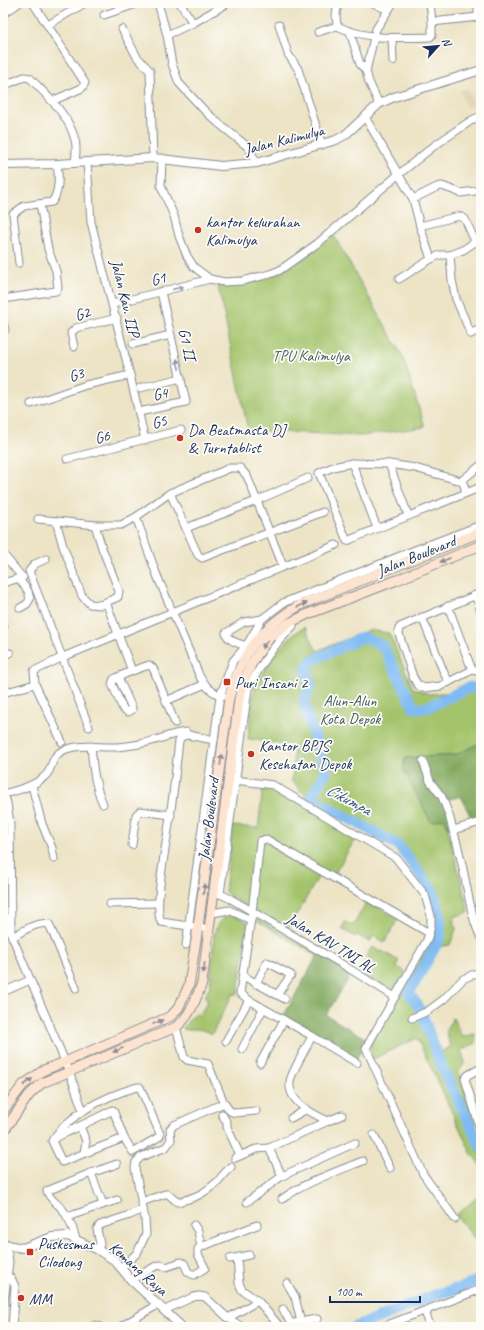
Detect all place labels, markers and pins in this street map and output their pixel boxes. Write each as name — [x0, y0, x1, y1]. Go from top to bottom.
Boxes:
place label: kantor kelurahan Kalimulya — [206, 212, 300, 250]
marker: kantor kelurahan Kalimulya — [193, 225, 203, 235]
place label: Da Beatmasta DJ & Turntablist — [188, 420, 287, 458]
marker: Da Beatmasta DJ & Turntablist — [175, 433, 185, 443]
place label: Puri Insani 2 — [235, 673, 309, 693]
marker: Puri Insani 2 — [222, 677, 232, 687]
place label: Kantor BPJS Kesehatan Depok — [259, 736, 353, 774]
marker: Kantor BPJS Kesehatan Depok — [246, 749, 256, 759]
place label: Puskesmas Cilodong — [38, 1234, 95, 1272]
marker: Puskesmas Cilodong — [25, 1247, 35, 1257]
place label: MM — [29, 1289, 54, 1309]
marker: MM — [16, 1293, 26, 1303]

